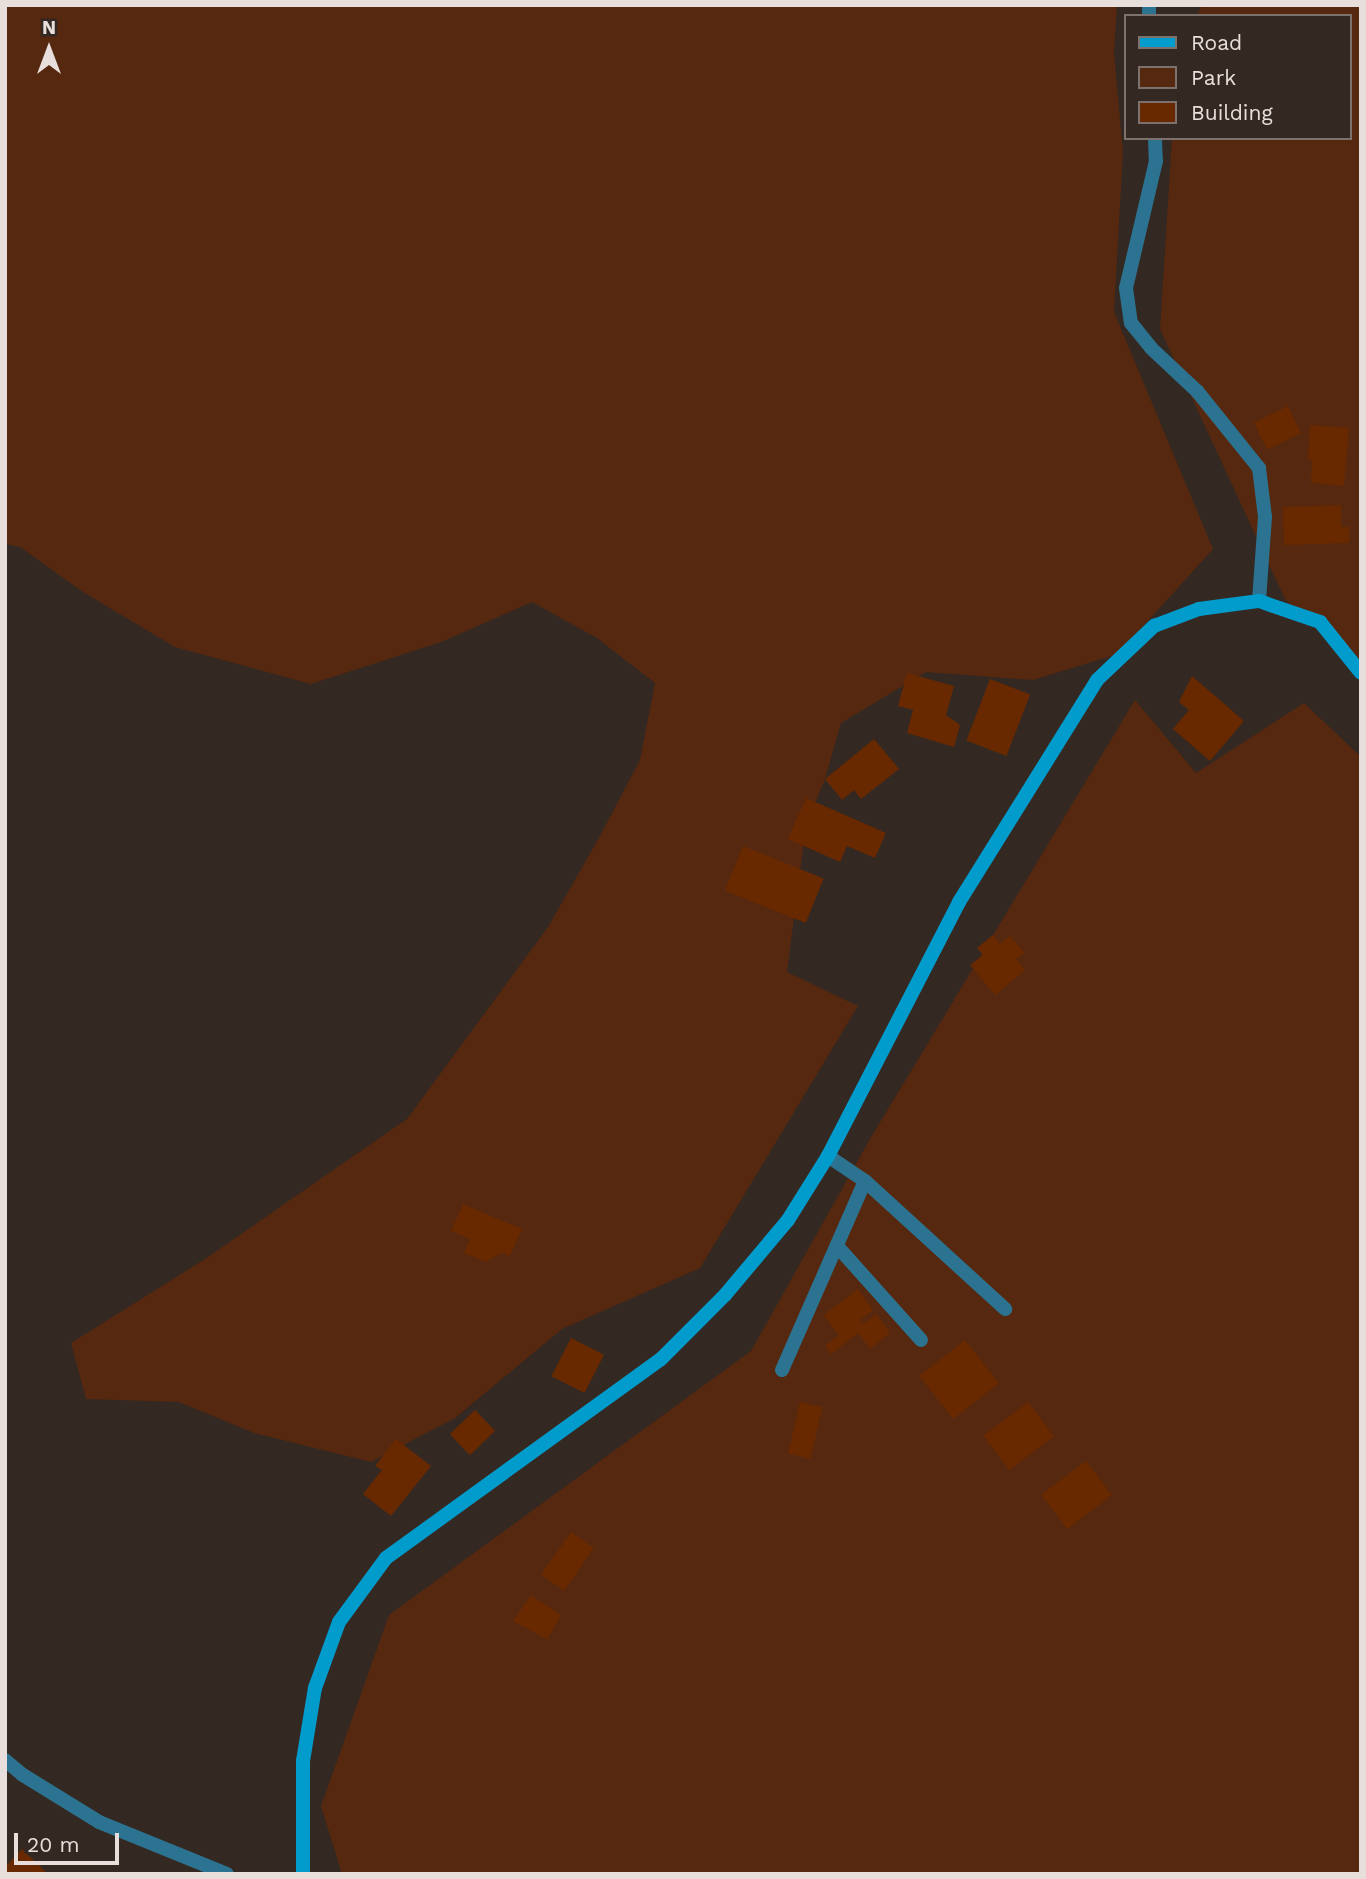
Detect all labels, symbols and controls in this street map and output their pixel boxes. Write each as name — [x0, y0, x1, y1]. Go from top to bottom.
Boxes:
north arrow — [14, 14, 84, 84]
legend — [1124, 14, 1352, 140]
text: N — [42, 16, 56, 39]
text: Road — [1191, 30, 1242, 55]
text: Park — [1191, 65, 1236, 90]
text: Building — [1191, 100, 1273, 125]
scale bar — [18, 1820, 122, 1864]
text: 20 m — [27, 1832, 79, 1857]

